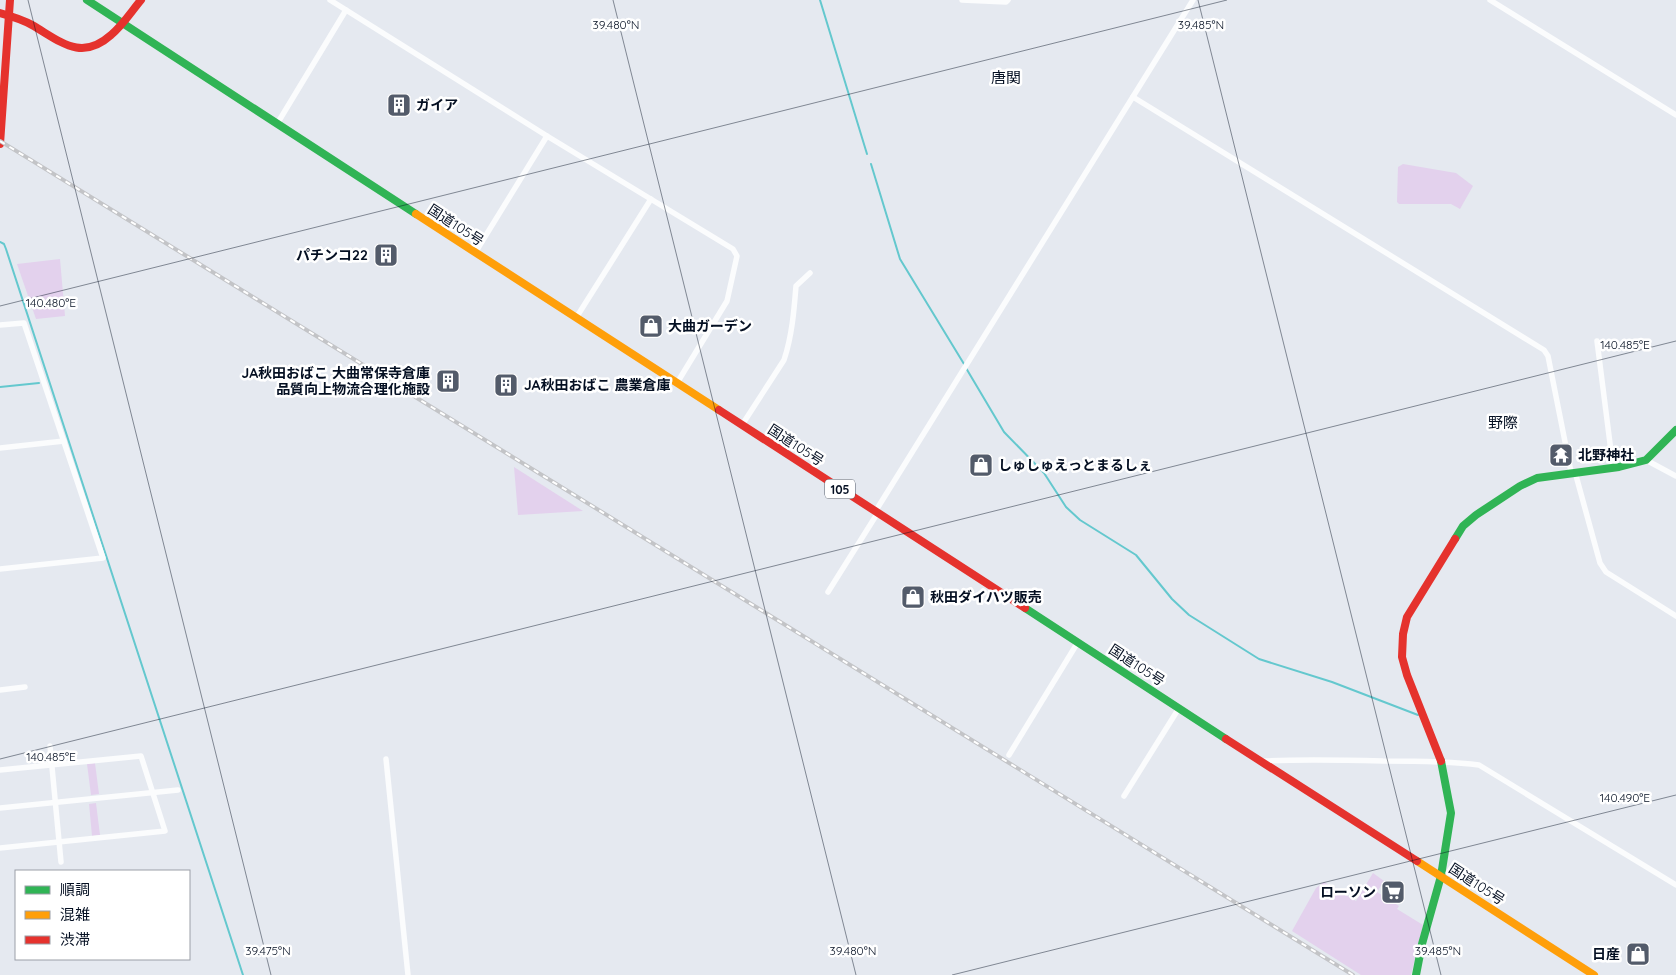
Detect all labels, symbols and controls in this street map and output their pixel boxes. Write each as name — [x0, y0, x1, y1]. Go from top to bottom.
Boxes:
text: 39.480°N — [593, 17, 639, 32]
text: 39.485°N — [1178, 17, 1224, 32]
district label: 唐関 — [991, 68, 1021, 87]
building icon: ガイア — [386, 92, 412, 118]
place label: ガイア — [416, 96, 458, 114]
street label: 国道105号 — [425, 200, 487, 250]
building icon: パチンコ22 — [373, 242, 399, 268]
place label: パチンコ22 — [296, 246, 368, 264]
text: 140.480°E — [26, 295, 76, 310]
shop icon: 大曲ガーデン — [638, 313, 664, 339]
place label: 大曲ガーデン — [668, 317, 752, 335]
text: 140.485°E — [1600, 337, 1650, 352]
place label: JA秋田おばこ 大曲常保寺倉庫 品質向上物流合理化施設 — [242, 364, 430, 398]
building icon: JA秋田おばこ 大曲常保寺倉庫 品質向上物流合理化施設 — [435, 368, 461, 394]
building icon: JA秋田おばこ 農業倉庫 — [493, 372, 519, 398]
place label: JA秋田おばこ 農業倉庫 — [524, 376, 670, 394]
district label: 野際 — [1488, 413, 1518, 432]
street label: 国道105号 — [765, 420, 827, 470]
temple icon: 北野神社 — [1548, 442, 1574, 468]
place label: 北野神社 — [1578, 446, 1634, 464]
shop icon: しゅしゅえっとまるしぇ — [968, 452, 994, 478]
place label: しゅしゅえっとまるしぇ — [998, 456, 1152, 474]
road number: 105 — [825, 479, 855, 498]
shop icon: 秋田ダイハツ販売 — [900, 584, 926, 610]
place label: 秋田ダイハツ販売 — [930, 588, 1042, 606]
street label: 国道105号 — [1106, 640, 1168, 690]
text: 140.485°E — [26, 749, 76, 764]
text: 140.490°E — [1600, 790, 1650, 805]
street label: 国道105号 — [1446, 859, 1508, 909]
legend — [15, 870, 190, 960]
supermarket icon: ローソン — [1380, 879, 1406, 905]
text: 順調 — [60, 880, 90, 899]
place label: ローソン — [1320, 883, 1376, 901]
text: 混雑 — [60, 905, 90, 924]
text: 渋滞 — [60, 930, 90, 949]
shop icon: 日産 — [1625, 941, 1651, 967]
text: 39.475°N — [245, 943, 291, 958]
text: 39.480°N — [830, 943, 876, 958]
text: 39.485°N — [1415, 943, 1461, 958]
place label: 日産 — [1592, 945, 1620, 963]

